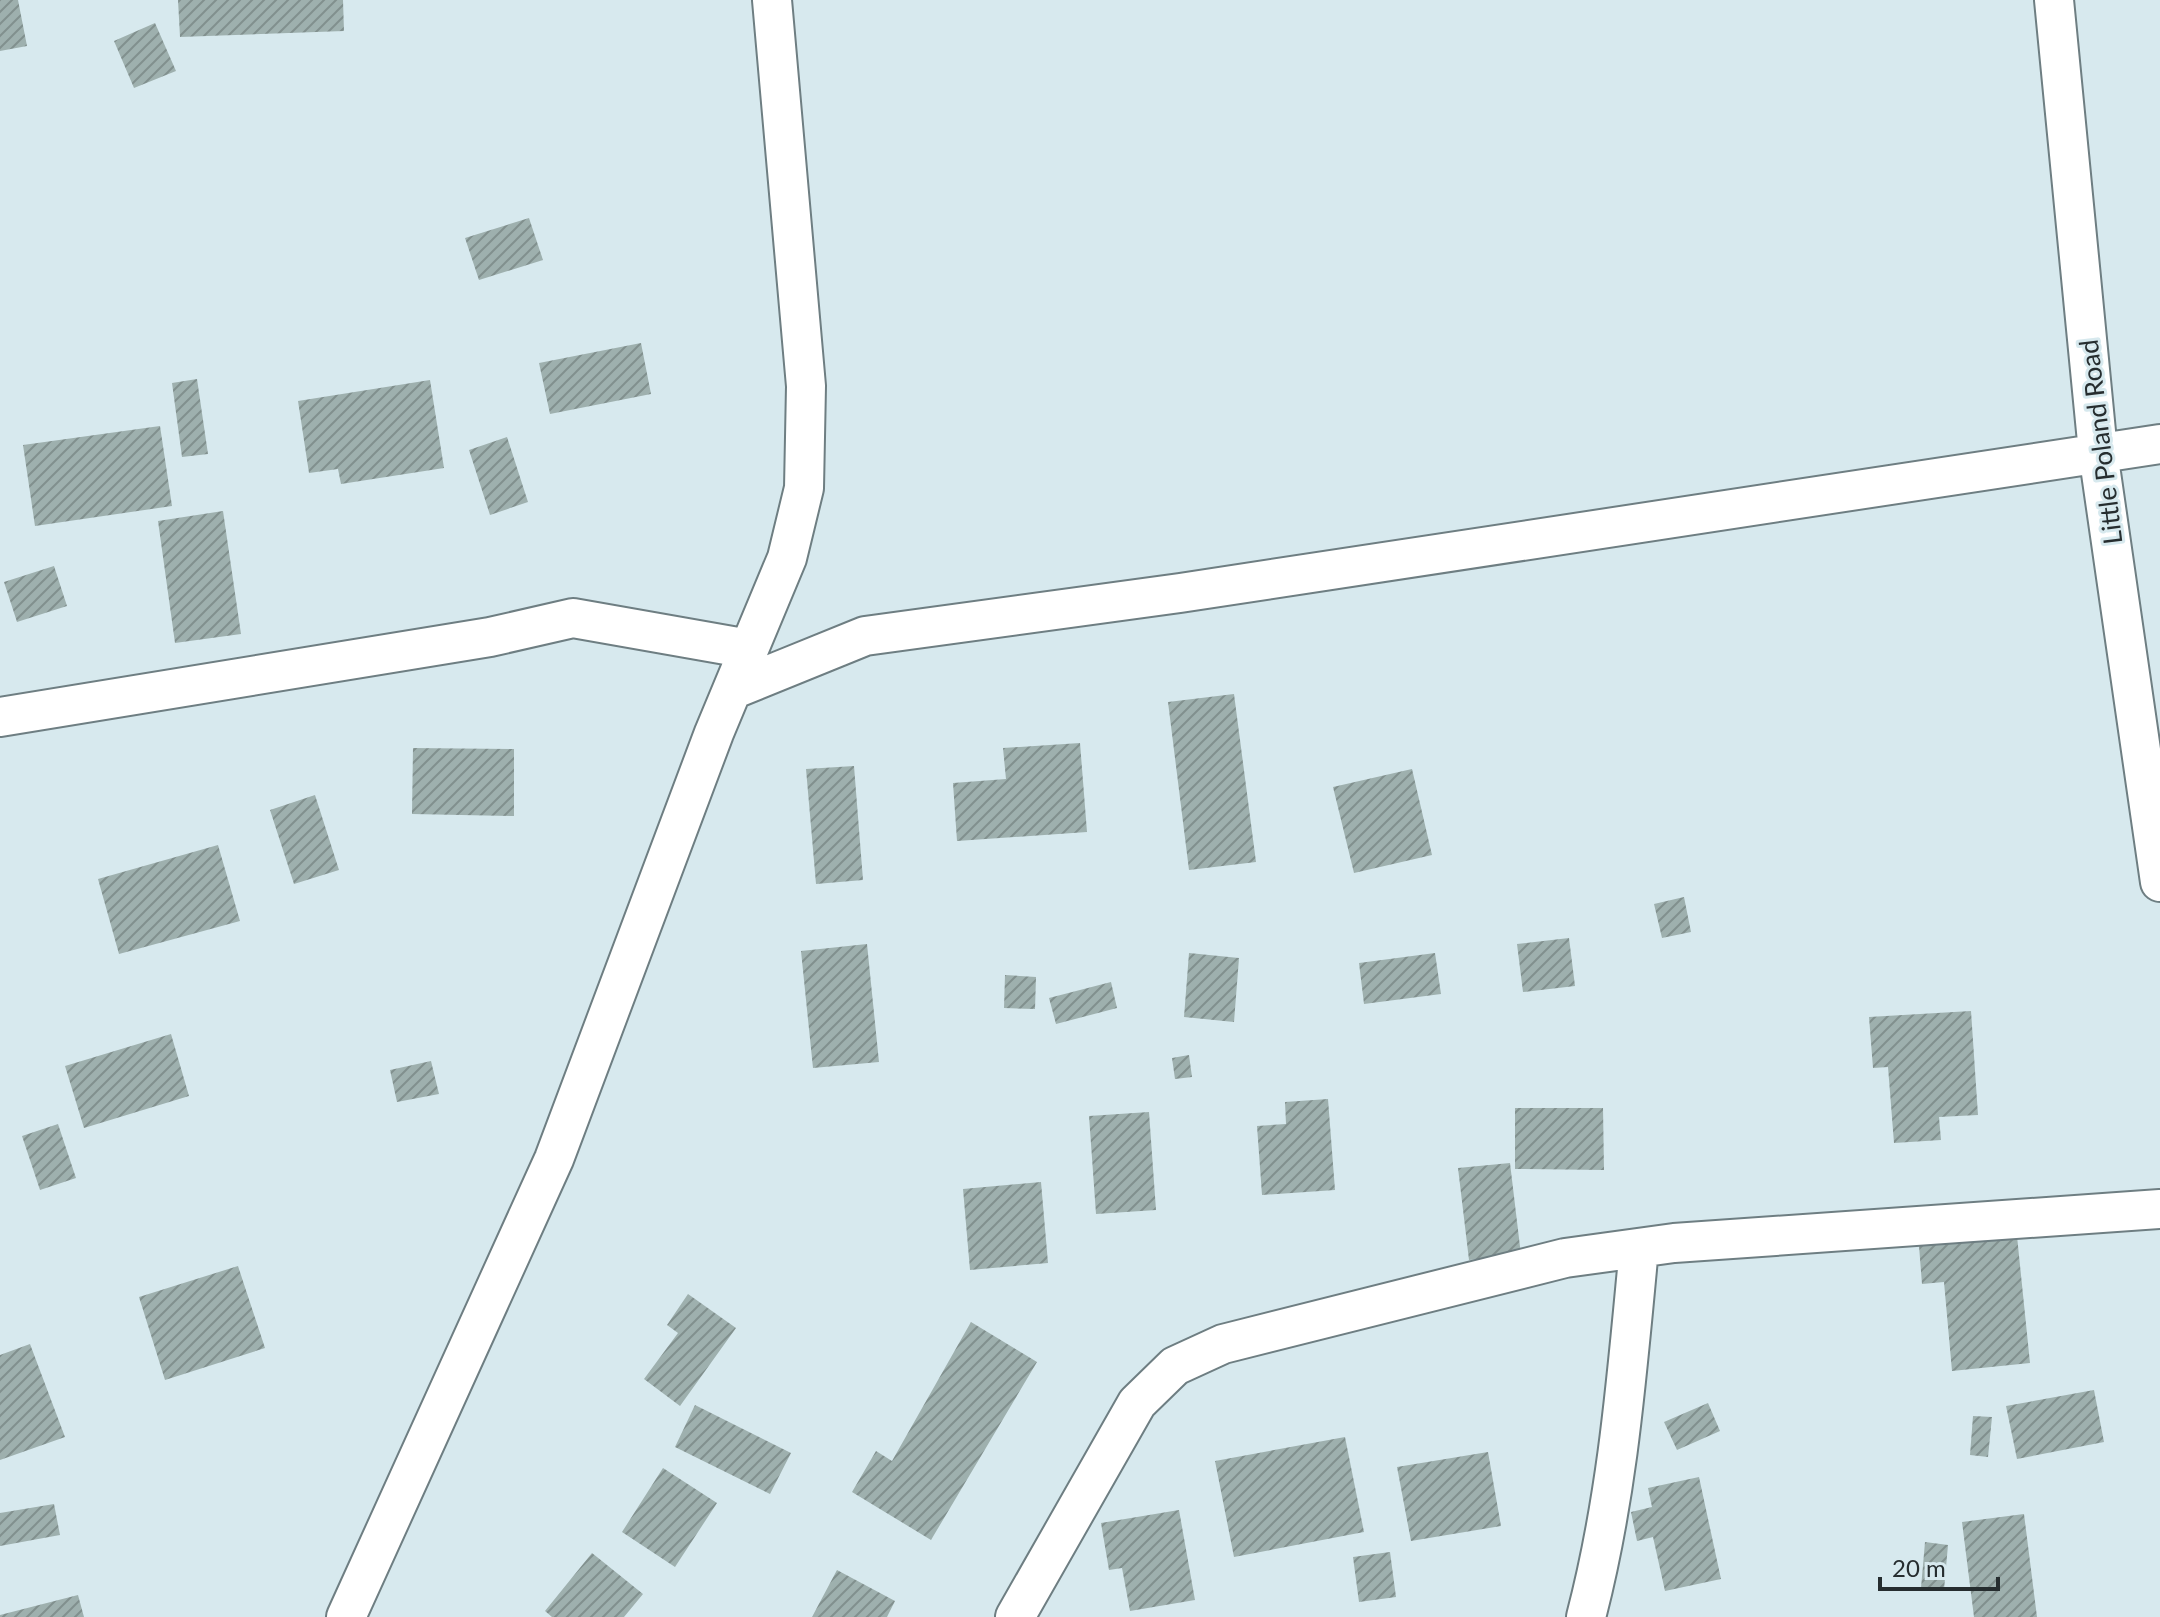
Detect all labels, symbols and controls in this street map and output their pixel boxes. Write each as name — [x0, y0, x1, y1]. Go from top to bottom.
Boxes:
street label: Little Poland Road — [2072, 338, 2128, 546]
scale bar — [1880, 1541, 1998, 1591]
text: 20 m — [1892, 1553, 1946, 1582]

